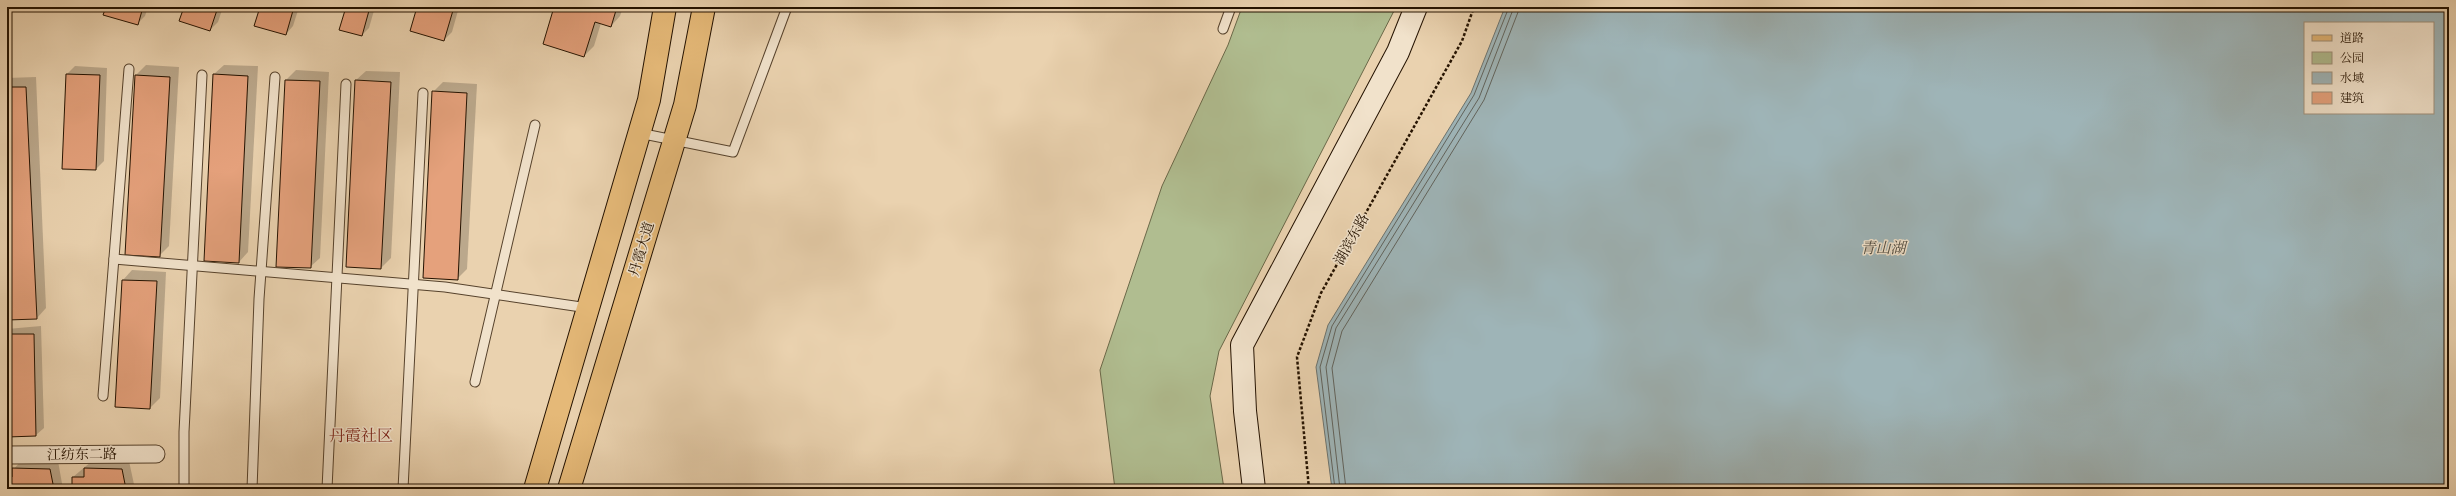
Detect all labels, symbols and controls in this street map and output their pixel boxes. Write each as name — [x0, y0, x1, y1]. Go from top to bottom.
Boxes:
legend — [2304, 22, 2434, 114]
text: 道路 — [2340, 31, 2364, 46]
text: 公园 — [2340, 51, 2364, 66]
text: 水域 — [2340, 71, 2364, 86]
text: 建筑 — [2340, 91, 2364, 106]
street label: 湖滨东路 — [1330, 211, 1373, 268]
street label: 丹霞大道 — [625, 220, 659, 279]
water label: 青山湖 — [1860, 239, 1908, 258]
district label: 丹霞社区 — [329, 426, 393, 446]
street label: 江纺东二路 — [47, 445, 117, 465]

